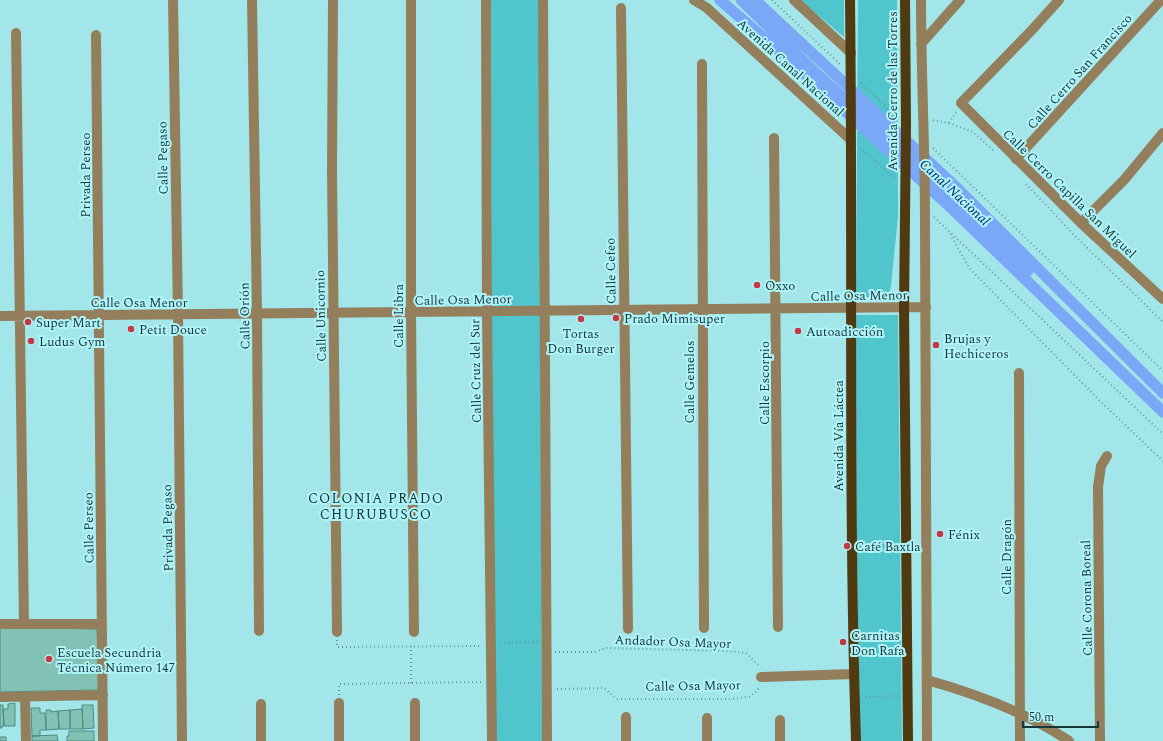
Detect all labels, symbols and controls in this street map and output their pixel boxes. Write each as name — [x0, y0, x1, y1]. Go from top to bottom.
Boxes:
street label: Calle Cerro San Francisco — [1022, 9, 1137, 134]
street label: Avenida Cerro de las Torres — [883, 11, 903, 171]
street label: Avenida Canal Nacional — [732, 14, 849, 122]
street label: Calle Pegaso — [152, 121, 174, 195]
street label: Calle Cerro Capilla San Miguel — [998, 124, 1141, 263]
street label: Privada Perseo — [76, 132, 96, 218]
water label: Canal Nacional — [915, 154, 995, 231]
street label: Calle Cefeo — [600, 238, 622, 304]
street label: Calle Unicornio — [310, 270, 332, 362]
place label: Oxxo — [765, 276, 795, 296]
marker: Oxxo — [752, 280, 762, 290]
street label: Calle Orión — [234, 282, 256, 350]
street label: Calle Libra — [389, 283, 409, 348]
street label: Calle Osa Menor — [810, 285, 908, 307]
street label: Calle Osa Menor — [414, 289, 512, 311]
street label: Calle Osa Menor — [90, 293, 188, 313]
place label: Prado Mimisuper — [624, 309, 725, 329]
place label: Super Mart — [36, 313, 101, 333]
marker: Prado Mimisuper — [611, 313, 621, 323]
marker: Tortas Don Burger — [576, 314, 586, 324]
marker: Super Mart — [23, 317, 33, 327]
street label: Calle Cruz del Sur — [465, 319, 487, 423]
place label: Petit Douce — [139, 320, 207, 340]
place label: Autoadicción — [806, 322, 884, 342]
marker: Petit Douce — [126, 324, 136, 334]
place label: Tortas Don Burger — [547, 324, 615, 359]
marker: Autoadicción — [793, 326, 803, 336]
place label: Brujas y Hechiceros — [944, 329, 1009, 364]
place label: Ludus Gym — [39, 332, 105, 352]
marker: Ludus Gym — [26, 336, 36, 346]
street label: Calle Gemelos — [680, 340, 700, 424]
marker: Brujas y Hechiceros — [931, 340, 941, 350]
street label: Calle Escorpio — [755, 341, 775, 425]
street label: Avenida Vía Láctea — [829, 380, 849, 492]
street label: Privada Pegaso — [157, 484, 179, 572]
district label: COLONIA PRADO CHURUBUSCO — [308, 488, 444, 525]
street label: Calle Perseo — [78, 492, 100, 564]
street label: Calle Dragón — [997, 519, 1017, 595]
place label: Fénix — [948, 525, 980, 545]
marker: Fénix — [935, 529, 945, 539]
place label: Café Baxtla — [855, 537, 921, 557]
street label: Calle Corona Boreal — [1076, 540, 1098, 656]
marker: Café Baxtla — [842, 541, 852, 551]
place label: Carnitas Don Rafa — [851, 626, 905, 661]
street label: Andador Osa Mayor — [614, 630, 732, 654]
marker: Carnitas Don Rafa — [838, 637, 848, 647]
place label: Escuela Secundria Técnica Número 147 — [57, 643, 175, 678]
marker: Escuela Secundria Técnica Número 147 — [44, 654, 54, 664]
street label: Calle Osa Mayor — [645, 675, 741, 697]
scale bar — [1023, 703, 1098, 729]
text: 50 m — [1029, 708, 1054, 727]

